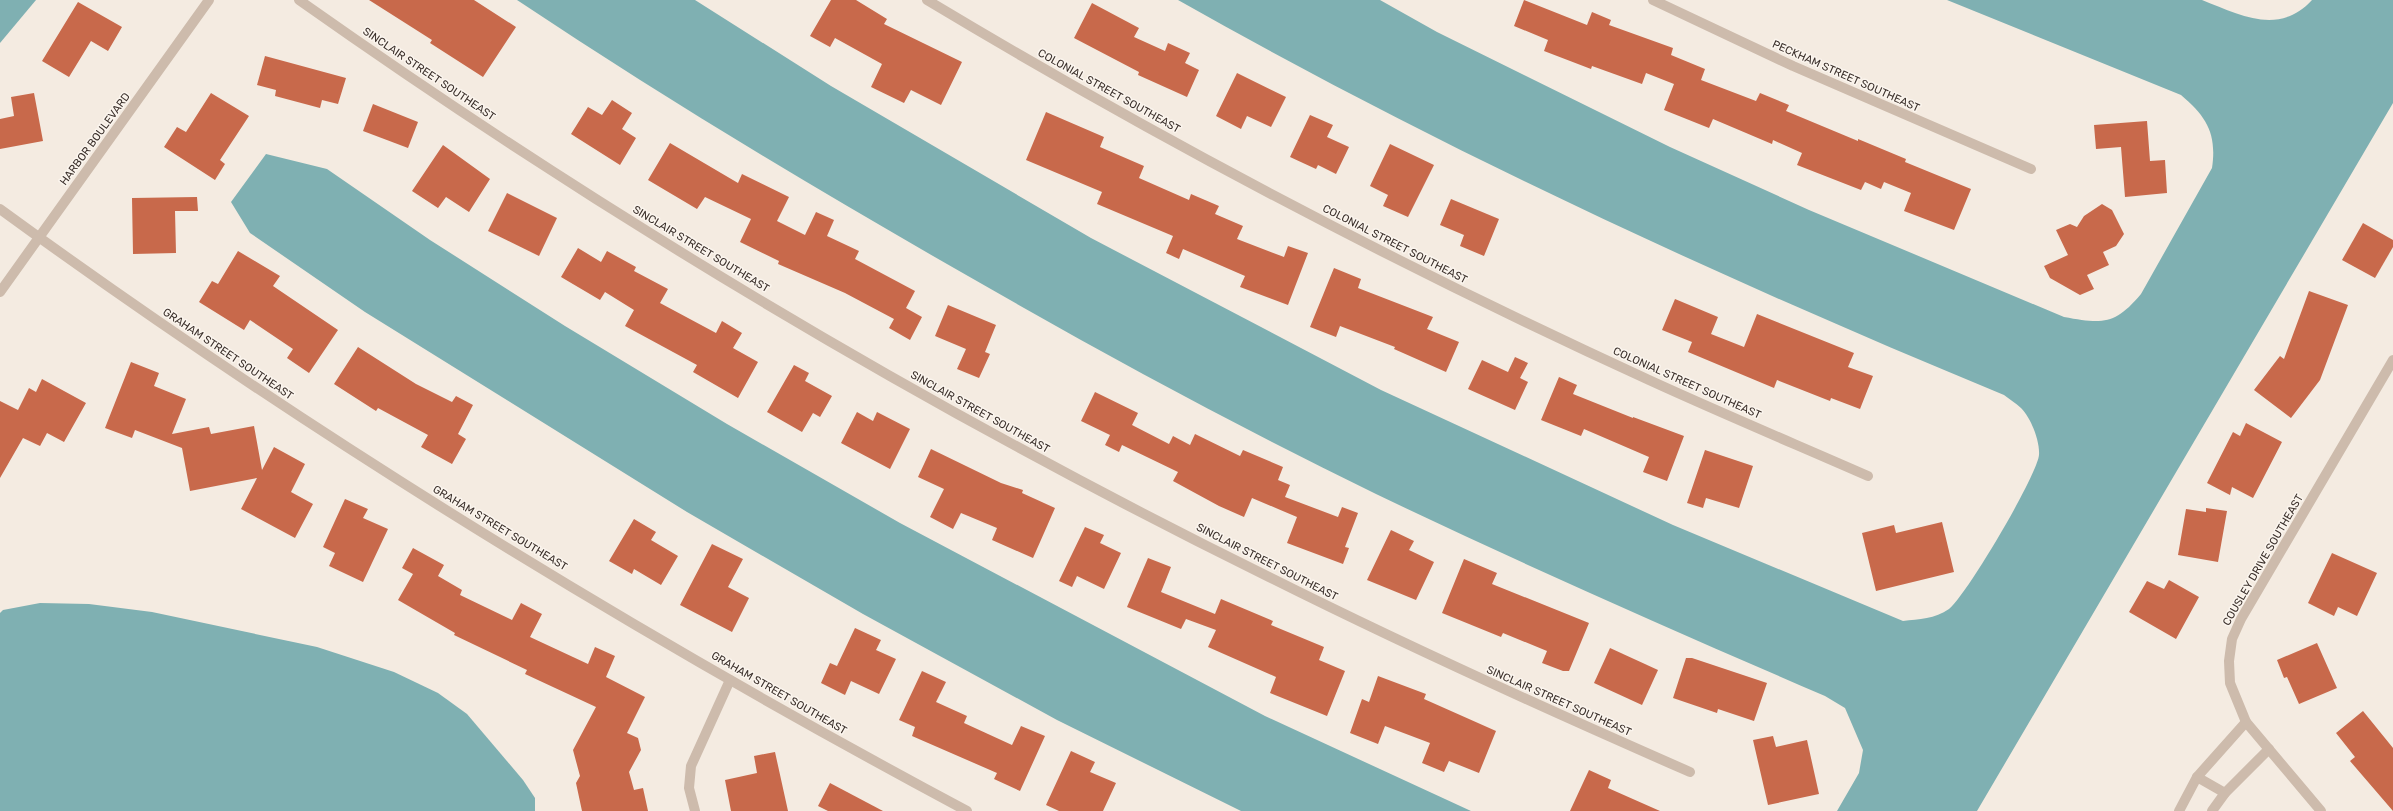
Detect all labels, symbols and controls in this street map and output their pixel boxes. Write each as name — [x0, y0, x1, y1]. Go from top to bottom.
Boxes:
street label: SINCLAIR STREET SOUTHEAST — [360, 25, 498, 124]
street label: PECKHAM STREET SOUTHEAST — [1770, 38, 1922, 115]
street label: COLONIAL STREET SOUTHEAST — [1036, 46, 1183, 136]
street label: HARBOR BOULEVARD — [57, 90, 133, 188]
street label: COLONIAL STREET SOUTHEAST — [1320, 202, 1470, 287]
street label: SINCLAIR STREET SOUTHEAST — [630, 203, 772, 295]
street label: GRAHAM STREET SOUTHEAST — [160, 305, 296, 403]
street label: COLONIAL STREET SOUTHEAST — [1611, 344, 1764, 422]
street label: SINCLAIR STREET SOUTHEAST — [908, 368, 1052, 456]
street label: GRAHAM STREET SOUTHEAST — [430, 483, 570, 574]
street label: COUSLEY DRIVE SOUTHEAST — [2220, 492, 2306, 628]
street label: SINCLAIR STREET SOUTHEAST — [1194, 521, 1340, 604]
street label: GRAHAM STREET SOUTHEAST — [709, 649, 850, 738]
street label: SINCLAIR STREET SOUTHEAST — [1485, 663, 1634, 739]

